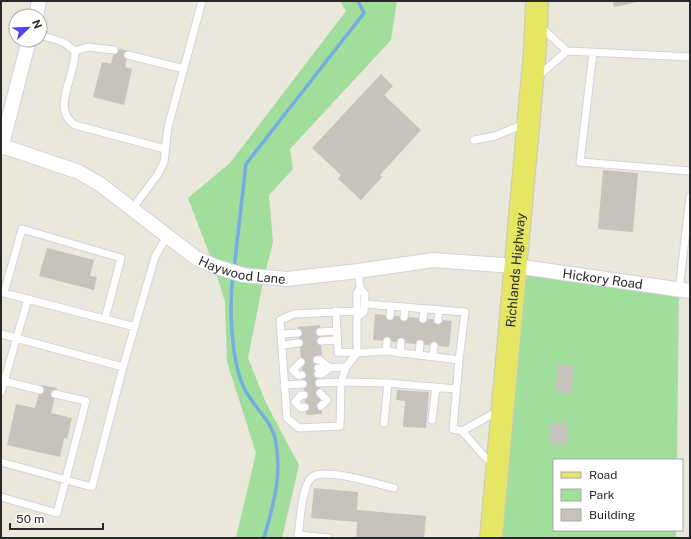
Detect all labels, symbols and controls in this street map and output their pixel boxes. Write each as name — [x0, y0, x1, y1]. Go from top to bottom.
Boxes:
north arrow — [8, 8, 48, 48]
text: N — [30, 18, 44, 30]
street label: Richlands Highway — [503, 212, 528, 328]
street label: Haywood Lane — [196, 253, 286, 286]
street label: Hickory Road — [562, 265, 644, 292]
legend — [553, 459, 683, 531]
text: Road — [589, 468, 617, 482]
text: Park — [589, 488, 615, 502]
scale bar — [10, 505, 103, 531]
text: Building — [589, 508, 635, 522]
text: 50 m — [16, 512, 44, 526]

